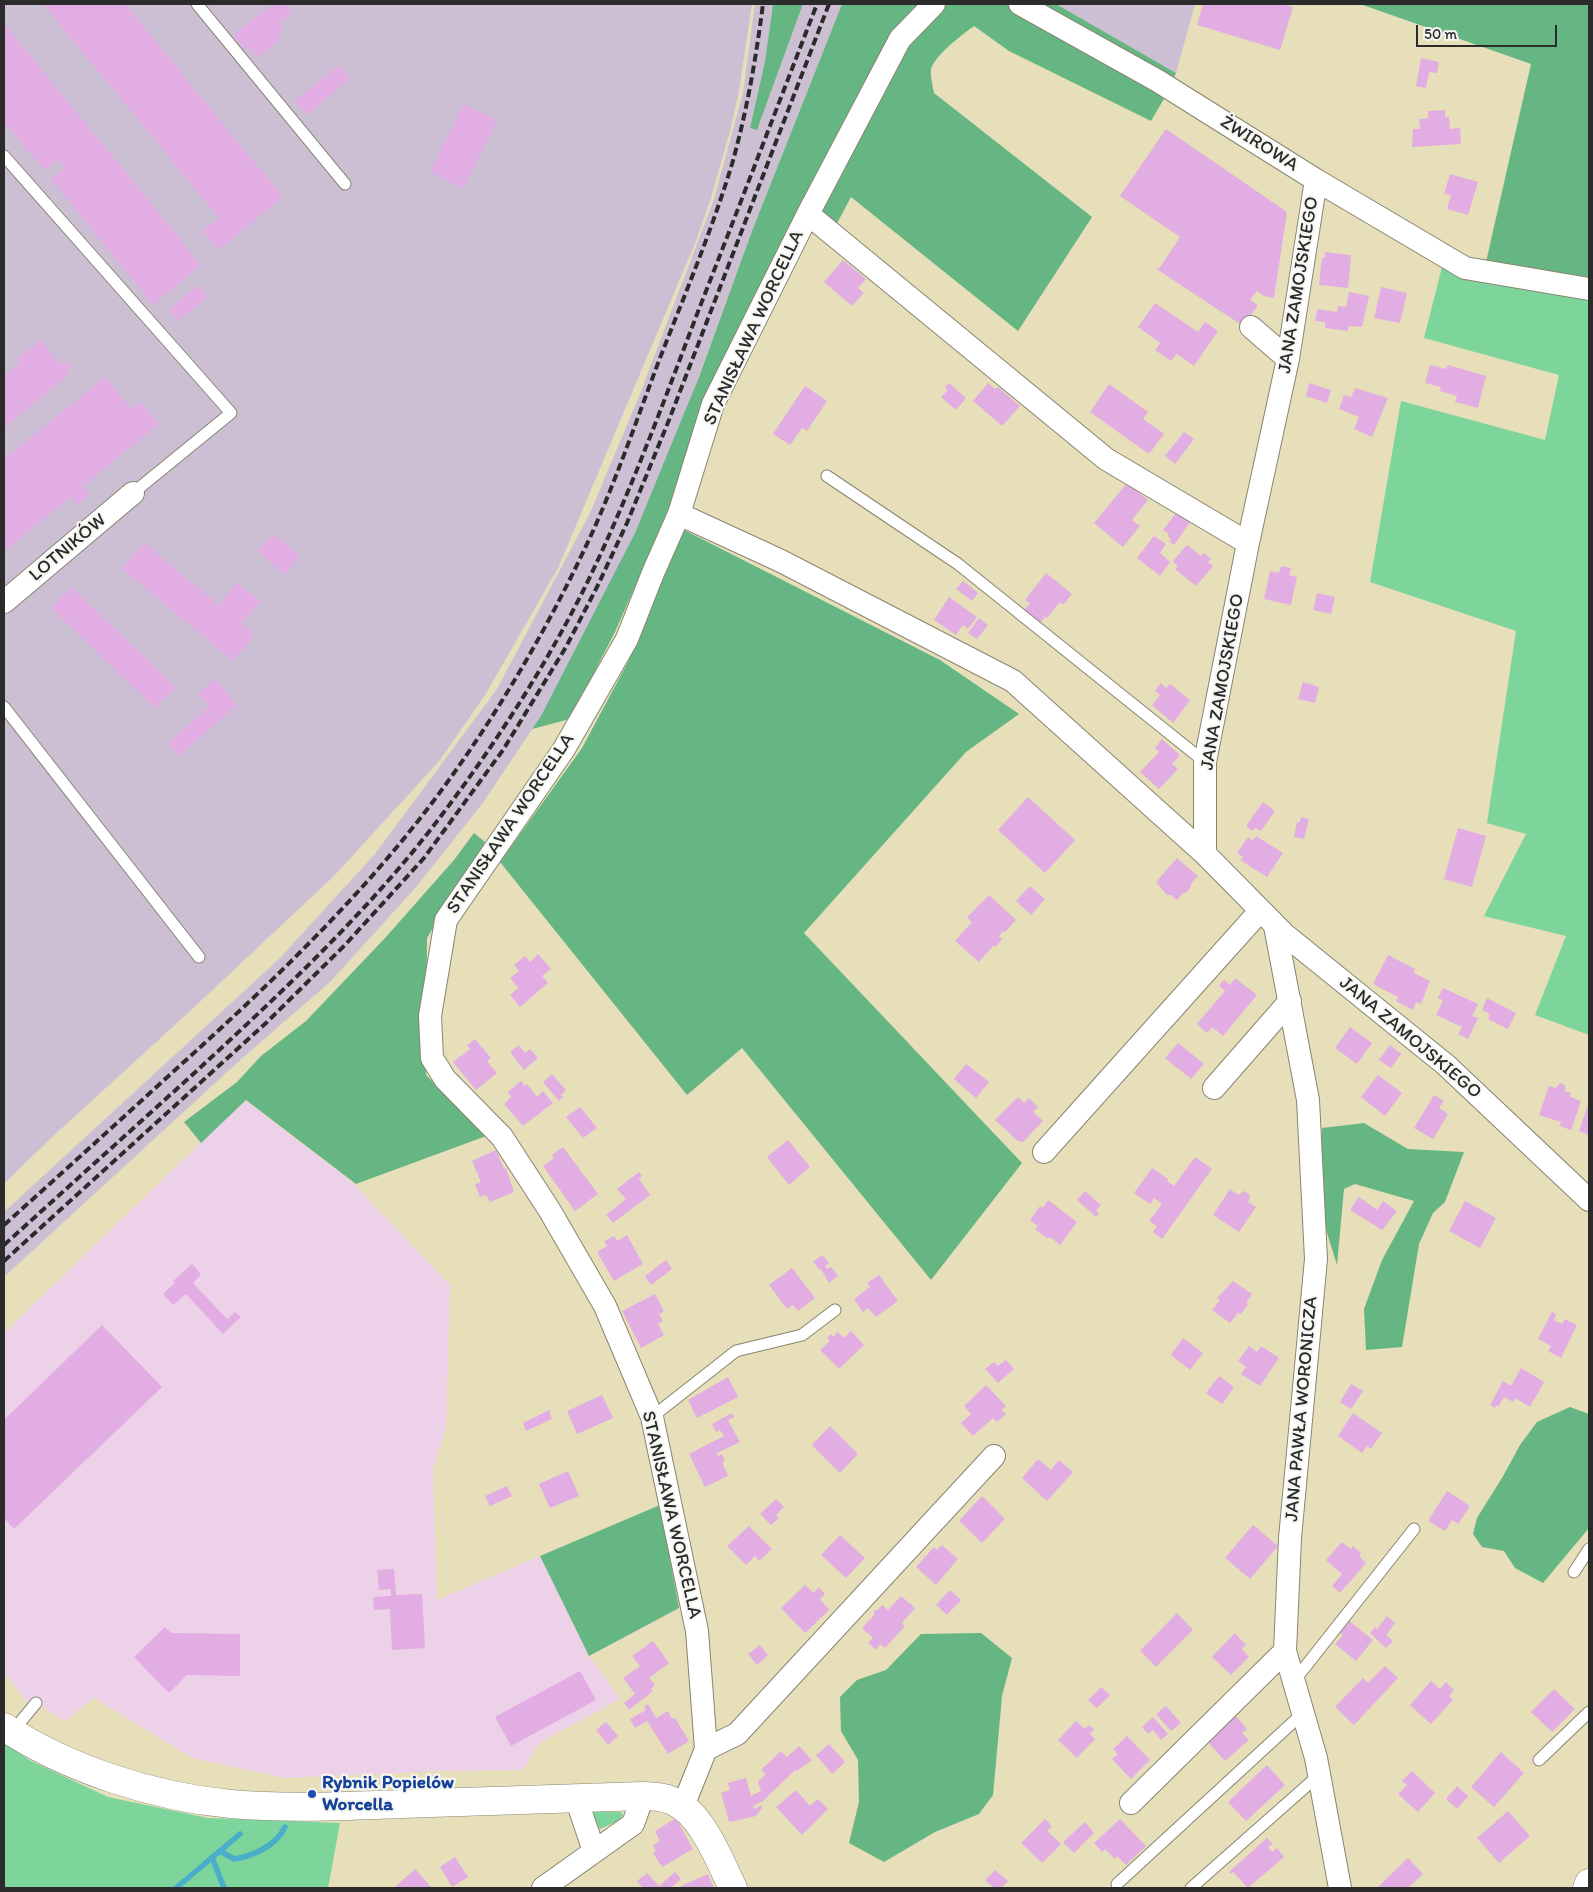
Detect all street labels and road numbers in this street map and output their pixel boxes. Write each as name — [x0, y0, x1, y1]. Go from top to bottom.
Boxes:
street label: ŻWIROWA — [1216, 111, 1302, 177]
street label: JANA ZAMOJSKIEGO — [1274, 195, 1324, 375]
street label: STANISŁAWA WORCELLA — [699, 227, 809, 429]
street label: LOTNIKÓW — [25, 509, 111, 587]
street label: JANA ZAMOJSKIEGO — [1196, 592, 1250, 772]
street label: STANISŁAWA WORCELLA — [442, 730, 580, 918]
street label: JANA ZAMOJSKIEGO — [1334, 972, 1486, 1104]
street label: JANA PAWŁA WORONICZA — [1281, 1296, 1323, 1522]
street label: STANISŁAWA WORCELLA — [636, 1409, 706, 1621]

